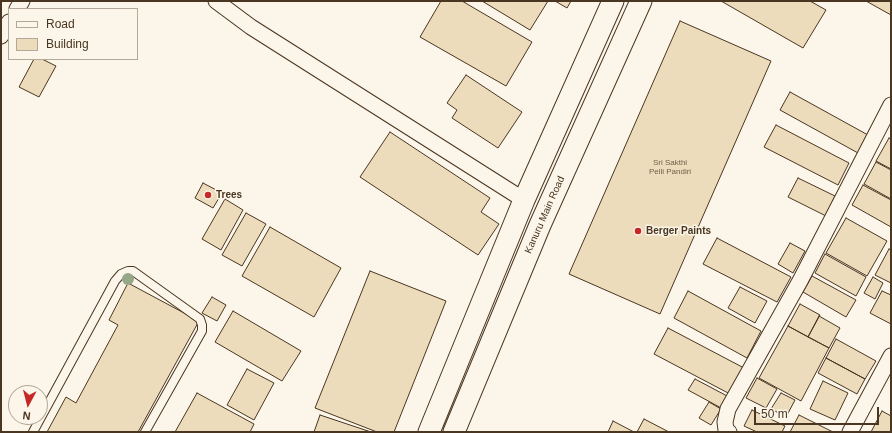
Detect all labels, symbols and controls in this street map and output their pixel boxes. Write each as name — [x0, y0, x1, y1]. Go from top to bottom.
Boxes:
legend — [8, 8, 138, 60]
text: Road — [46, 17, 75, 31]
text: Building — [46, 37, 89, 51]
house number: Sri Sakthi Pelli Pandiri — [649, 158, 691, 177]
street label: Kanuru Main Road — [523, 174, 567, 256]
place label: Trees — [216, 189, 242, 201]
marker: Trees — [203, 190, 213, 200]
place label: Berger Paints — [646, 225, 711, 237]
marker: Berger Paints — [633, 226, 643, 236]
north arrow — [8, 385, 48, 425]
scale bar — [756, 399, 881, 425]
text: 50 m — [761, 407, 788, 421]
text: N — [22, 409, 31, 422]

